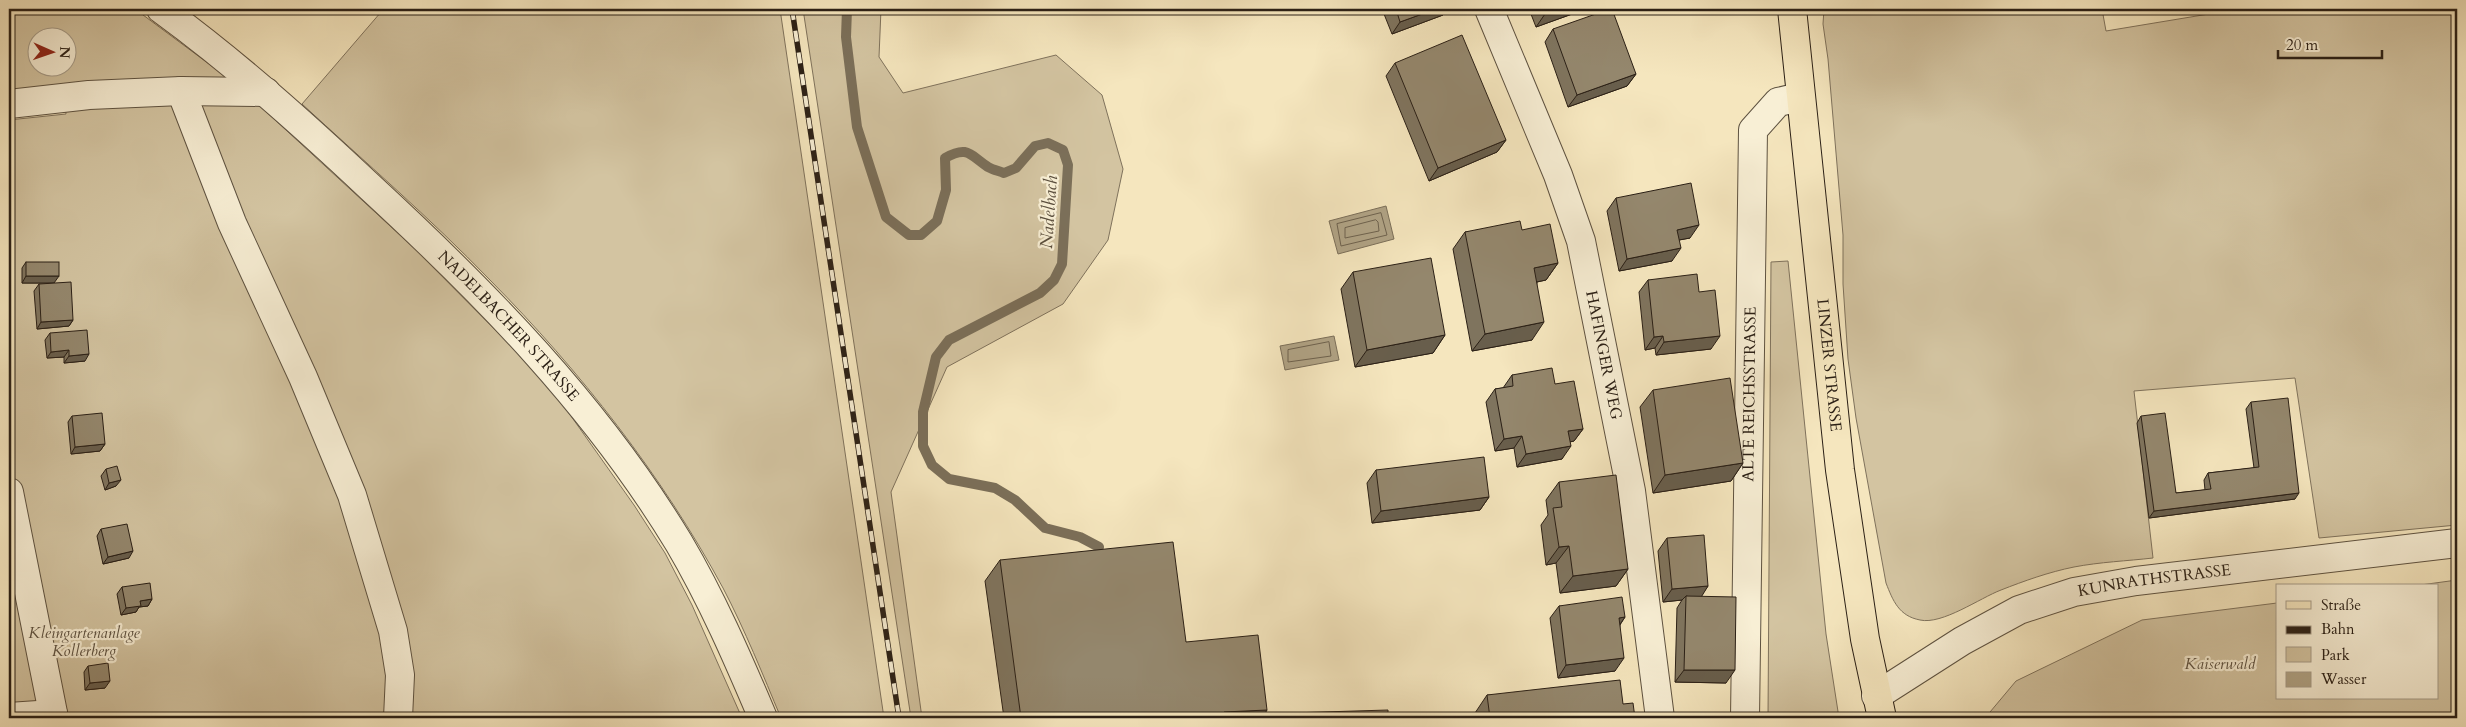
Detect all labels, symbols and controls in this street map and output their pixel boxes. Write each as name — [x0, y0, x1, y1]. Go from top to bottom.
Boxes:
north arrow — [28, 28, 78, 78]
scale bar — [2278, 28, 2382, 60]
text: 20 m — [2286, 35, 2318, 55]
text: N — [55, 46, 74, 59]
water label: Nadelbach — [1034, 174, 1064, 249]
street label: NADELBACHER STRASSE — [433, 246, 584, 406]
street label: HAFINGER WEG — [1580, 289, 1628, 422]
street label: LINZER STRASSE — [1811, 297, 1847, 433]
street label: ALTE REICHSSTRASSE — [1737, 306, 1762, 482]
street label: KUNRATHSTRASSE — [2076, 559, 2232, 602]
legend — [2276, 584, 2438, 700]
text: Straße — [2321, 595, 2361, 615]
text: Bahn — [2321, 619, 2355, 639]
park label: Kleingartenanlage Kollerberg — [28, 622, 141, 662]
text: Park — [2321, 645, 2350, 665]
park label: Kaiserwald — [2185, 653, 2257, 675]
text: Wasser — [2320, 669, 2367, 689]

